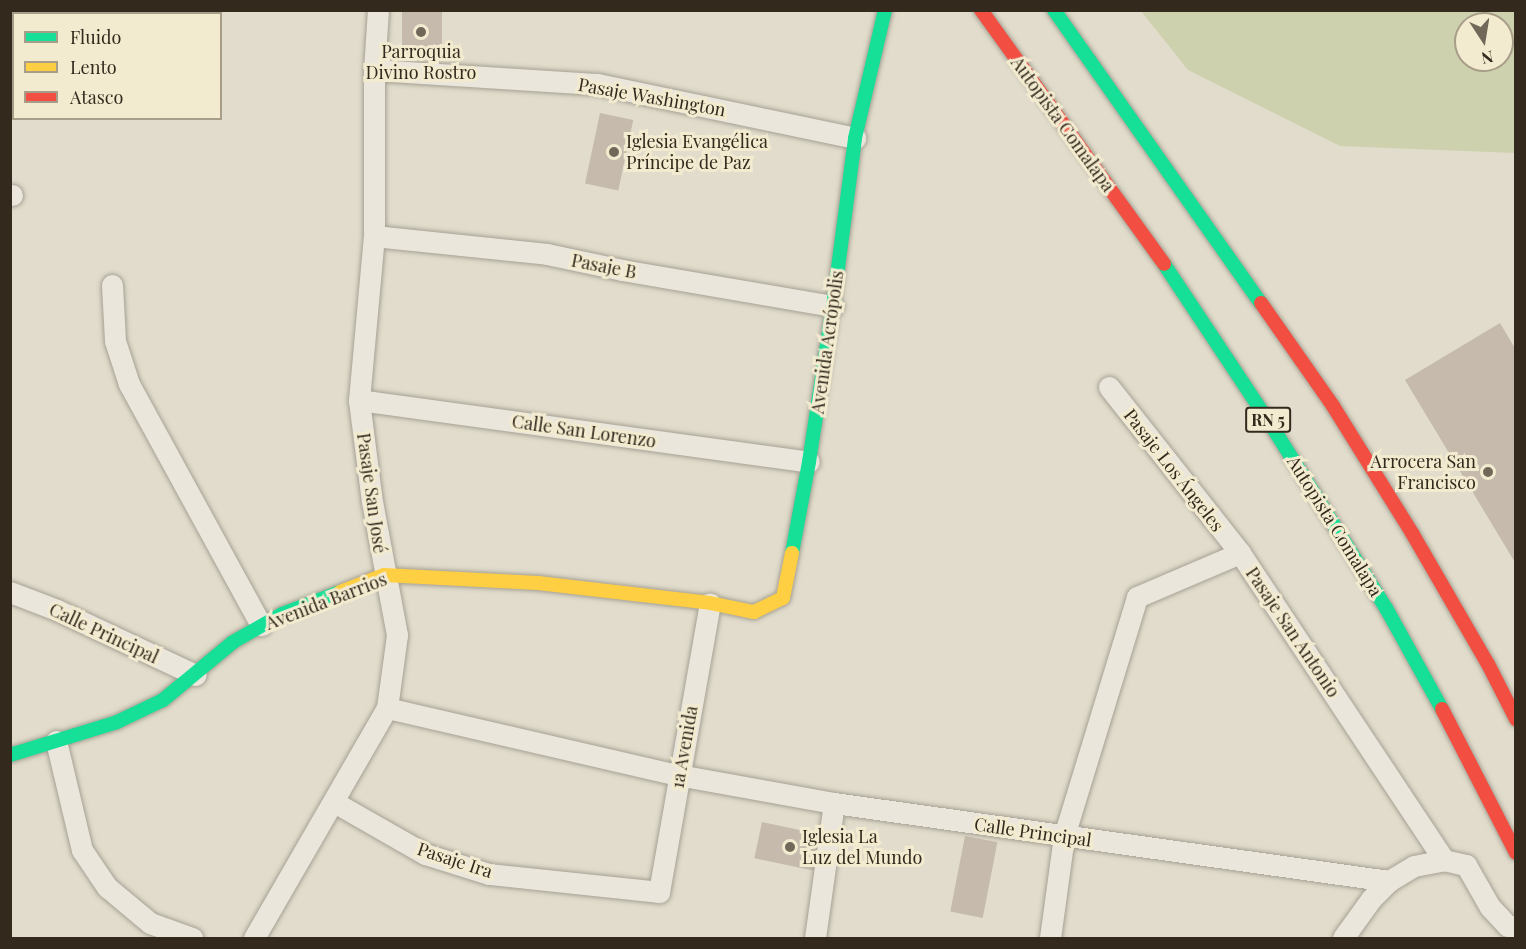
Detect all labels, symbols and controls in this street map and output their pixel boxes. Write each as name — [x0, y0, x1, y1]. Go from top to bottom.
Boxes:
legend — [12, 12, 222, 120]
north arrow — [1454, 12, 1514, 72]
text: Fluido — [70, 25, 121, 49]
marker: Parroquia Divino Rostro — [414, 25, 428, 39]
place label: Parroquia Divino Rostro — [366, 41, 476, 84]
text: N — [1480, 47, 1495, 70]
street label: Autopista Comalapa — [1007, 52, 1119, 196]
text: Lento — [70, 55, 117, 79]
street label: Pasaje Washington — [576, 73, 728, 121]
text: Atasco — [70, 85, 123, 109]
place label: Iglesia Evangélica Príncipe de Paz — [626, 131, 768, 174]
marker: Iglesia Evangélica Príncipe de Paz — [607, 145, 621, 159]
street label: Pasaje B — [570, 249, 638, 283]
street label: Avenida Acrópolis — [806, 269, 848, 415]
street label: Pasaje Los Ángeles — [1119, 404, 1229, 536]
road number: RN 5 — [1244, 407, 1292, 433]
street label: Calle San Lorenzo — [511, 410, 657, 452]
street label: Pasaje San José — [353, 431, 391, 555]
place label: Arrocera San Francisco — [1370, 451, 1476, 494]
street label: Autopista Comalapa — [1283, 452, 1387, 600]
marker: Arrocera San Francisco — [1481, 465, 1495, 479]
street label: Pasaje San Antonio — [1241, 563, 1345, 701]
street label: Avenida Barrios — [262, 568, 390, 634]
street label: Calle Principal — [46, 598, 162, 668]
street label: 1a Avenida — [666, 703, 702, 791]
street label: Calle Principal — [973, 813, 1093, 851]
place label: Iglesia La Luz del Mundo — [802, 826, 922, 868]
street label: Pasaje Ira — [415, 838, 495, 882]
marker: Iglesia La Luz del Mundo — [783, 840, 797, 854]

